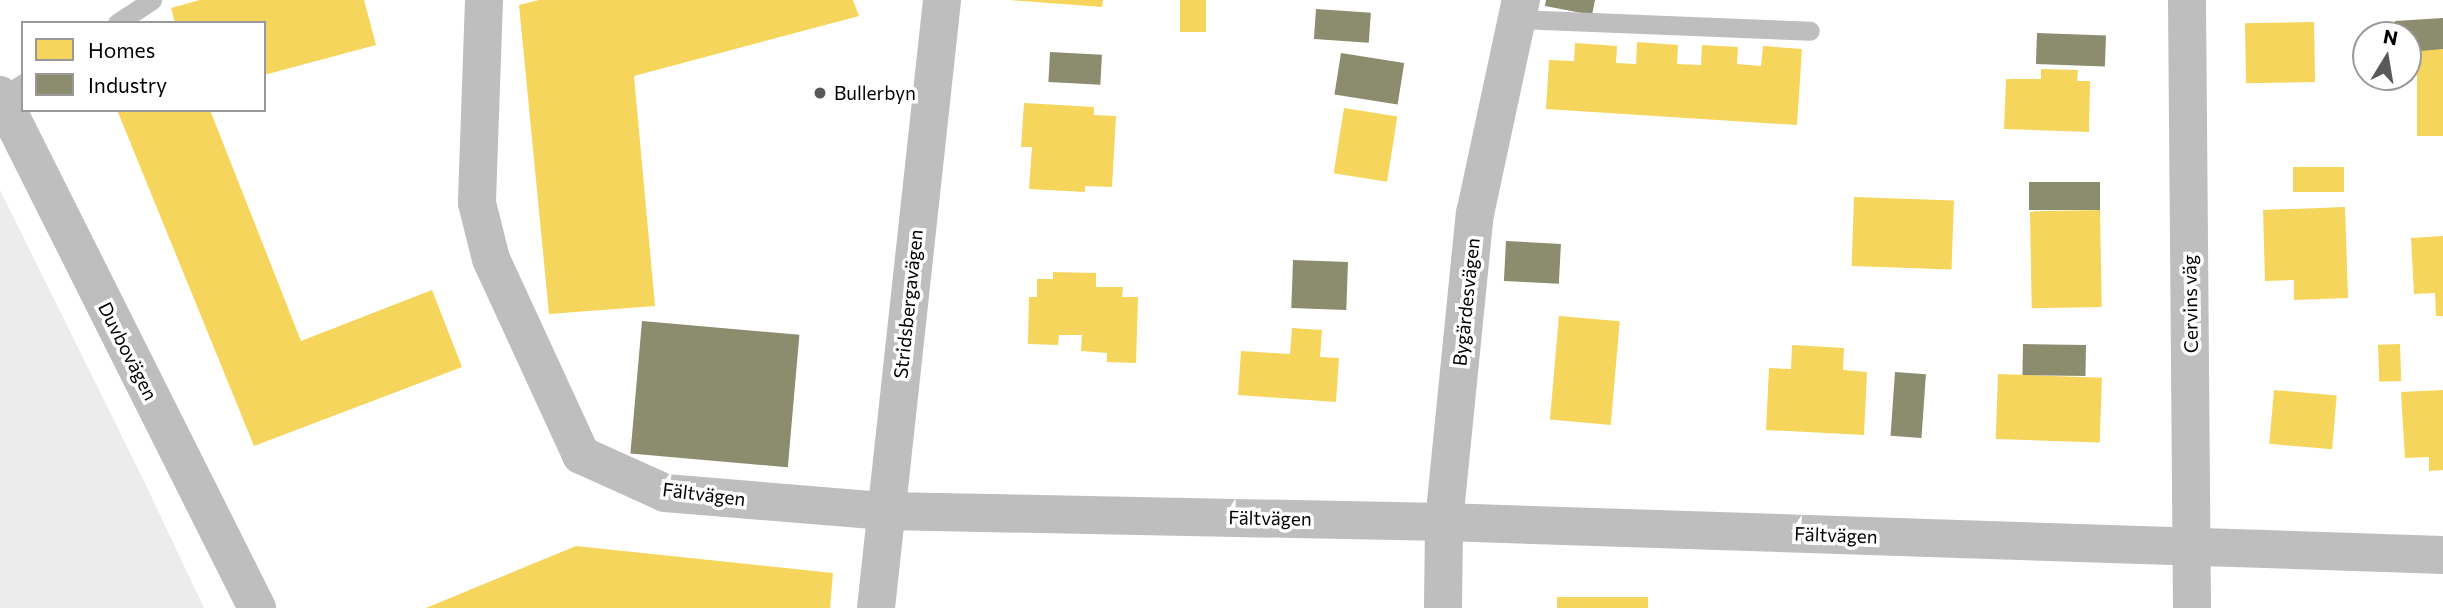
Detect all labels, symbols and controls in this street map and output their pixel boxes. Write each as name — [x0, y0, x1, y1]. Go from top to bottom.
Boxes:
legend — [21, 21, 266, 112]
north arrow — [2352, 21, 2422, 91]
text: N — [2382, 24, 2400, 50]
text: Homes — [88, 37, 155, 62]
text: Industry — [88, 72, 167, 97]
place label: Bullerbyn — [834, 82, 916, 104]
marker: Bullerbyn — [812, 85, 828, 101]
street label: Stridsbergavägen — [889, 228, 927, 380]
street label: Bygärdesvägen — [1448, 237, 1484, 367]
street label: Cervins väg — [2178, 255, 2202, 353]
street label: Duvbovägen — [94, 298, 162, 404]
street label: Fältvägen — [661, 478, 747, 510]
street label: Fältvägen — [1228, 506, 1312, 530]
street label: Fältvägen — [1794, 522, 1878, 548]

